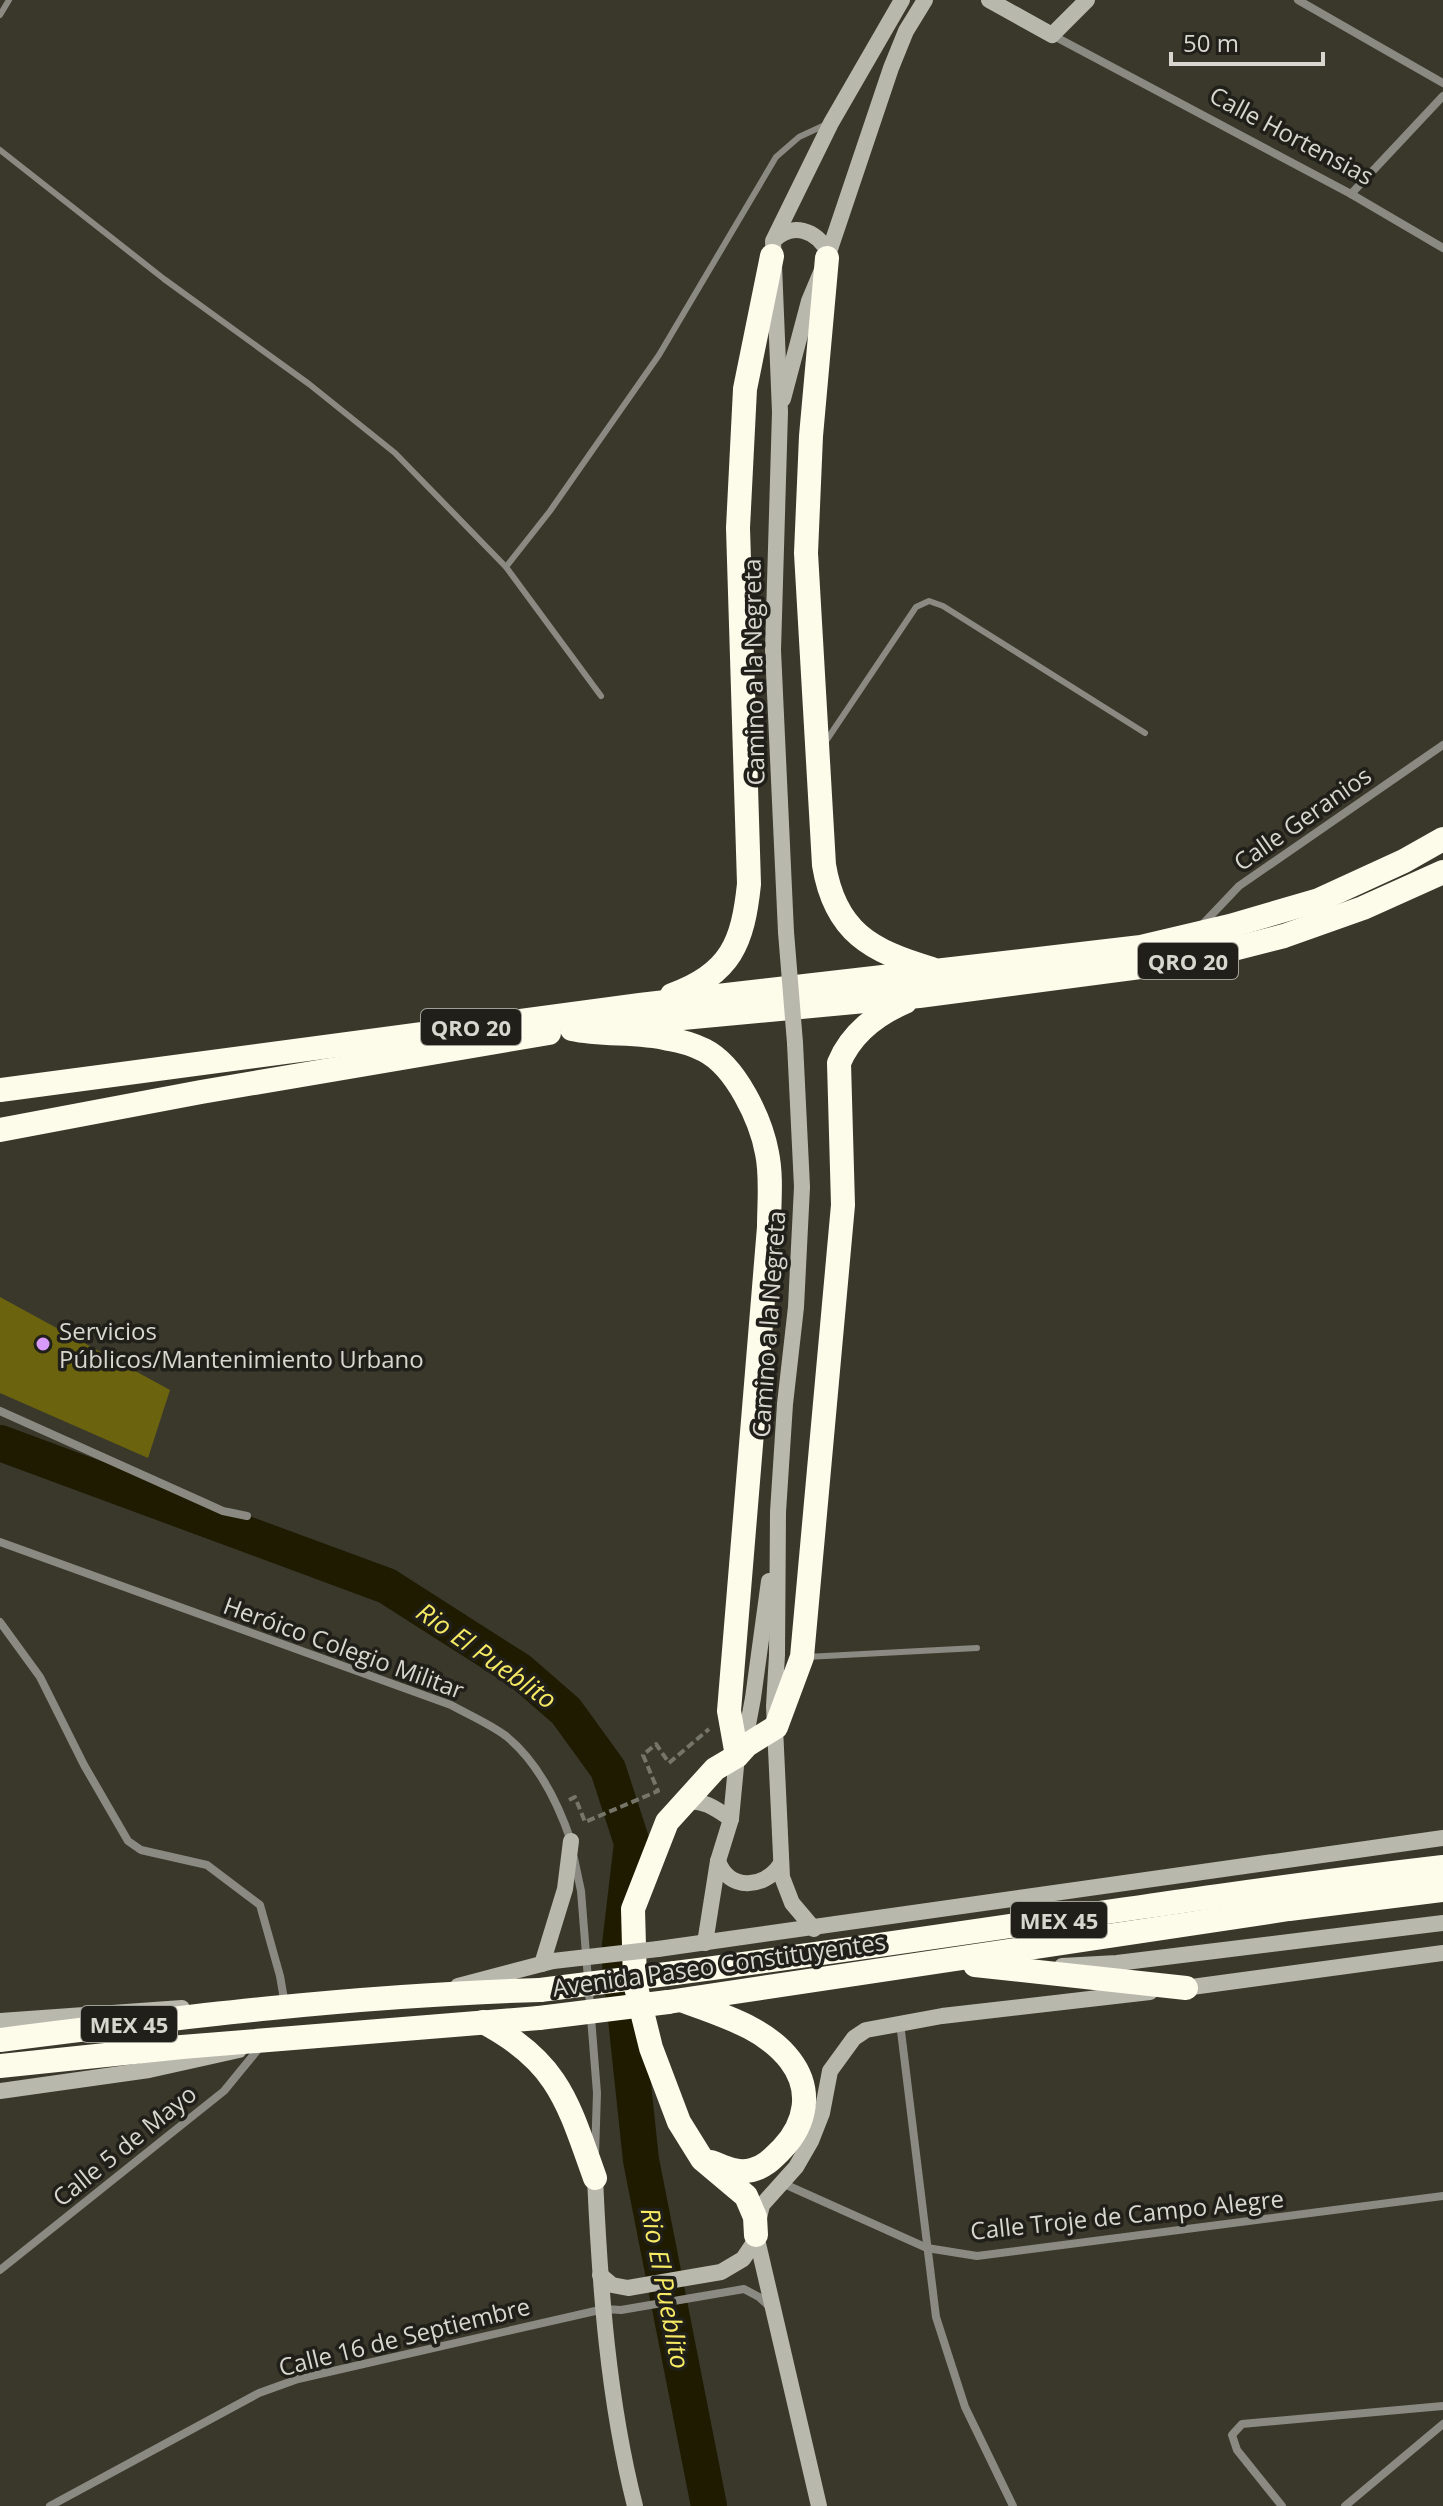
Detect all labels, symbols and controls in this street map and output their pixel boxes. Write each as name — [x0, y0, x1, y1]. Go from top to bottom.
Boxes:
scale bar — [1171, 16, 1323, 66]
text: 50 m — [1183, 26, 1239, 59]
street label: Calle Hortensias — [1204, 78, 1380, 192]
street label: Camino a la Negreta — [735, 558, 771, 786]
street label: Calle Geranios — [1227, 758, 1377, 878]
road number: QRO 20 — [1138, 943, 1238, 979]
road number: QRO 20 — [421, 1009, 521, 1045]
street label: Camino a la Negreta — [744, 1210, 792, 1438]
place label: Servicios Públicos/Mantenimiento Urbano — [59, 1314, 424, 1375]
marker: Servicios Públicos/Mantenimiento Urbano — [34, 1335, 52, 1353]
street label: Heróico Colegio Militar — [219, 1588, 469, 1706]
water label: Rio El Pueblito — [410, 1593, 564, 1717]
road number: MEX 45 — [1011, 1902, 1107, 1938]
street label: Avenida Paseo Constituyentes — [550, 1924, 888, 2004]
road number: MEX 45 — [81, 2006, 177, 2042]
street label: Calle 5 de Mayo — [45, 2077, 203, 2213]
street label: Calle Troje de Campo Alegre — [969, 2181, 1285, 2247]
water label: Rio El Pueblito — [633, 2204, 699, 2372]
street label: Calle 16 de Septiembre — [275, 2289, 533, 2383]

